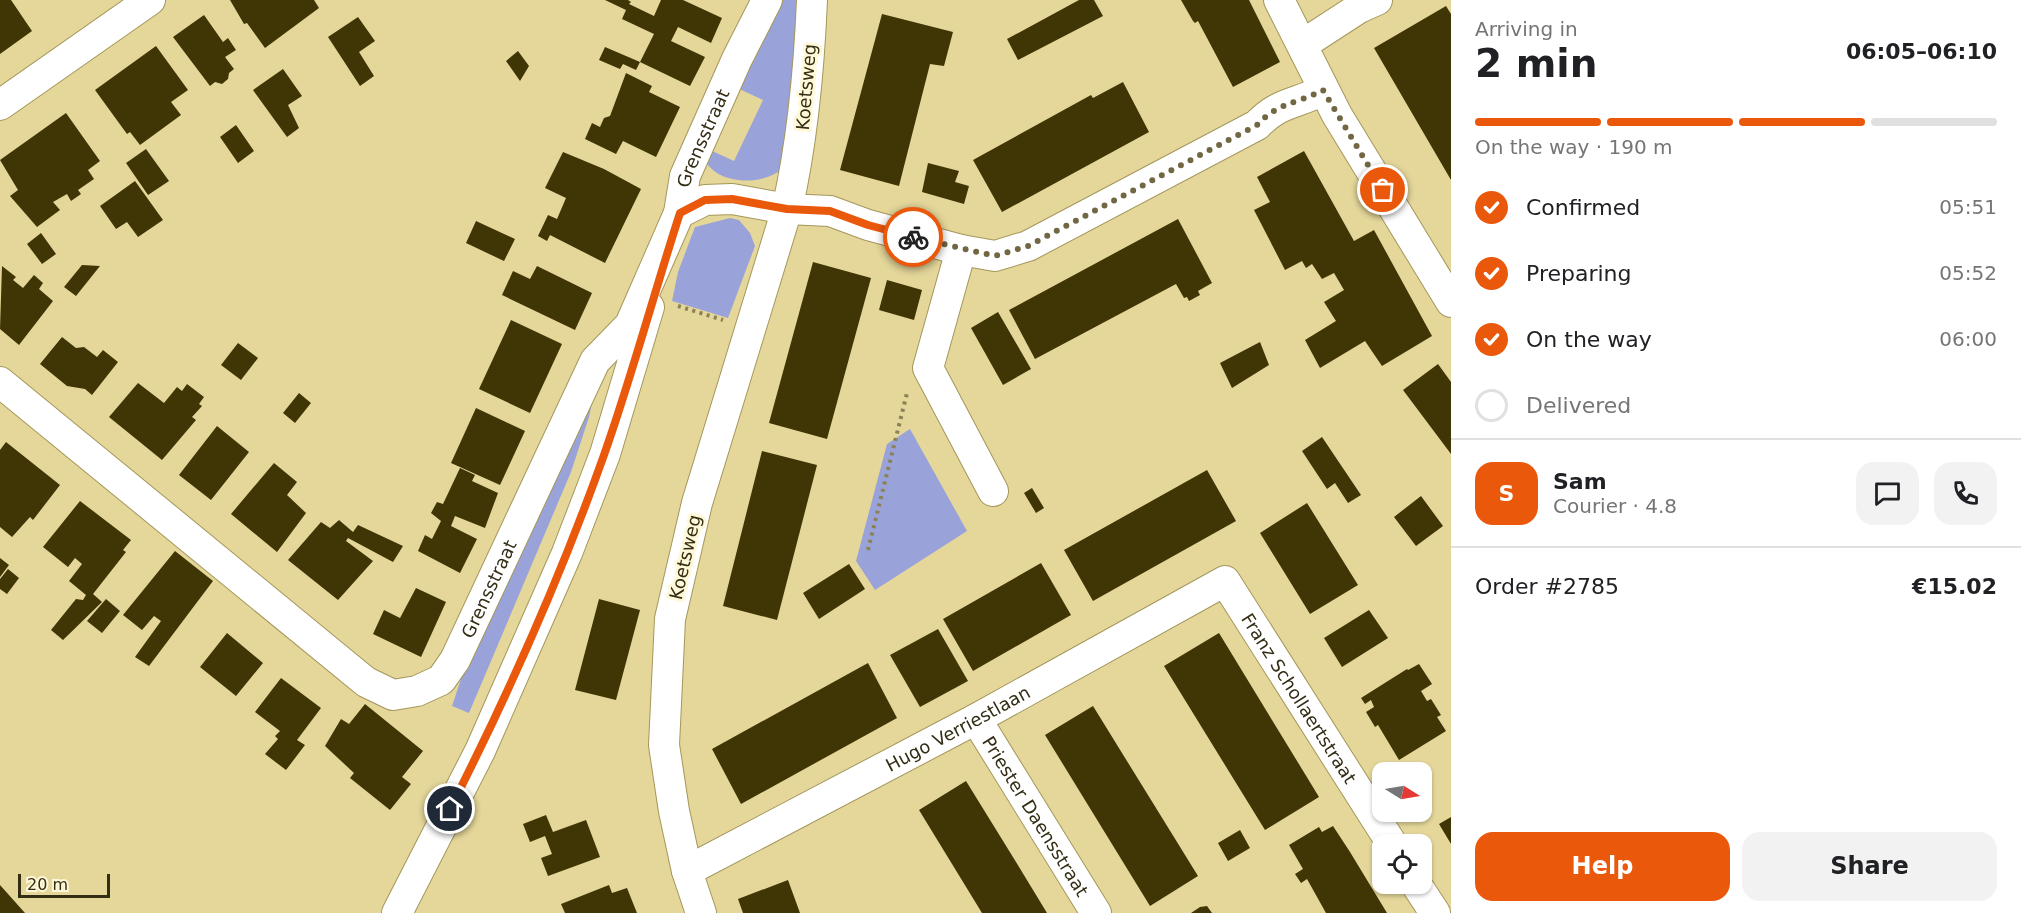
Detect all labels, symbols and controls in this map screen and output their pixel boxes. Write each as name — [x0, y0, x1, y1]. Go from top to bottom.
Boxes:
text: Arriving in — [1475, 17, 1578, 41]
text: 06:05–06:10 — [1846, 39, 1997, 64]
text: 2 min — [1475, 41, 1597, 86]
street label: Koetsweg — [792, 43, 820, 131]
street label: Grensstraat — [673, 85, 733, 189]
text: On the way · 190 m — [1475, 135, 1673, 159]
pin — [1357, 164, 1408, 215]
icon: bag — [1366, 173, 1399, 206]
icon: check — [1475, 191, 1508, 224]
text: Confirmed — [1526, 195, 1640, 220]
text: 05:51 — [1939, 195, 1997, 219]
courier — [883, 207, 943, 267]
icon: bike — [897, 221, 930, 254]
icon: check — [1475, 257, 1508, 290]
text: Preparing — [1526, 261, 1632, 286]
text: 05:52 — [1939, 261, 1997, 285]
icon: check — [1475, 323, 1508, 356]
text: On the way — [1526, 327, 1652, 352]
text: 06:00 — [1939, 327, 1997, 351]
text: Delivered — [1526, 393, 1631, 418]
button: chat — [1856, 462, 1919, 525]
button: phone — [1934, 462, 1997, 525]
text: Sam — [1553, 469, 1607, 494]
text: S — [1499, 481, 1514, 506]
text: Courier · 4.8 — [1553, 494, 1677, 518]
street label: Koetsweg — [665, 512, 705, 602]
street label: Grensstraat — [456, 536, 520, 641]
text: Order #2785 — [1475, 574, 1619, 599]
text: €15.02 — [1912, 574, 1997, 599]
street label: Franz Schollaertstraat — [1238, 609, 1361, 787]
street label: Hugo Verriestlaan — [882, 681, 1033, 775]
street label: Priester Daensstraat — [979, 732, 1093, 900]
north arrow — [1372, 762, 1432, 822]
map controls — [1372, 762, 1432, 894]
pin — [424, 783, 475, 834]
icon: home — [433, 792, 466, 825]
button: Help — [1475, 832, 1730, 901]
button: Share — [1742, 832, 1997, 901]
button: locate — [1372, 834, 1432, 894]
scale bar — [18, 871, 110, 898]
text: 20 m — [27, 875, 68, 894]

